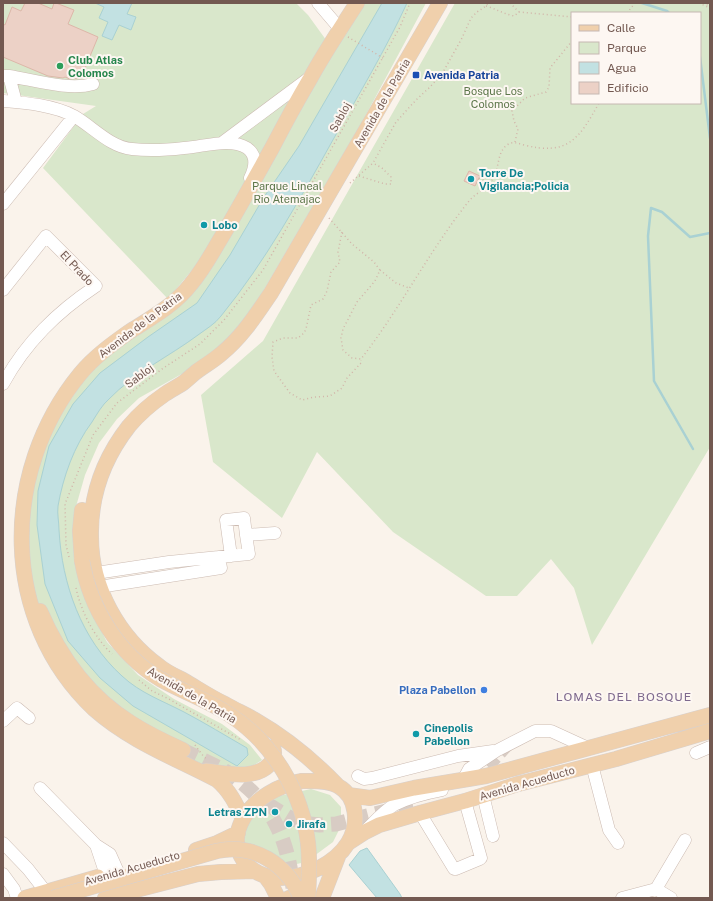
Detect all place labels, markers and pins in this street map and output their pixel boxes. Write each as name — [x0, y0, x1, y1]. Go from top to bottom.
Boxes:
place label: Club Atlas Colomos — [68, 54, 123, 79]
marker: Club Atlas Colomos — [55, 61, 65, 71]
place label: Avenida Patria — [424, 69, 499, 81]
marker: Avenida Patria — [411, 70, 421, 80]
place label: Torre De Vigilancia;Policia — [479, 167, 569, 192]
marker: Torre De Vigilancia;Policia — [466, 174, 476, 184]
place label: Lobo — [212, 219, 238, 231]
marker: Lobo — [199, 220, 209, 230]
place label: Plaza Pabellon — [399, 684, 476, 696]
marker: Plaza Pabellon — [479, 685, 489, 695]
place label: Cinepolis Pabellon — [424, 722, 473, 747]
marker: Cinepolis Pabellon — [411, 729, 421, 739]
place label: Letras ZPN — [208, 806, 267, 818]
marker: Letras ZPN — [270, 807, 280, 817]
place label: Jirafa — [297, 818, 326, 830]
marker: Jirafa — [284, 819, 294, 829]

